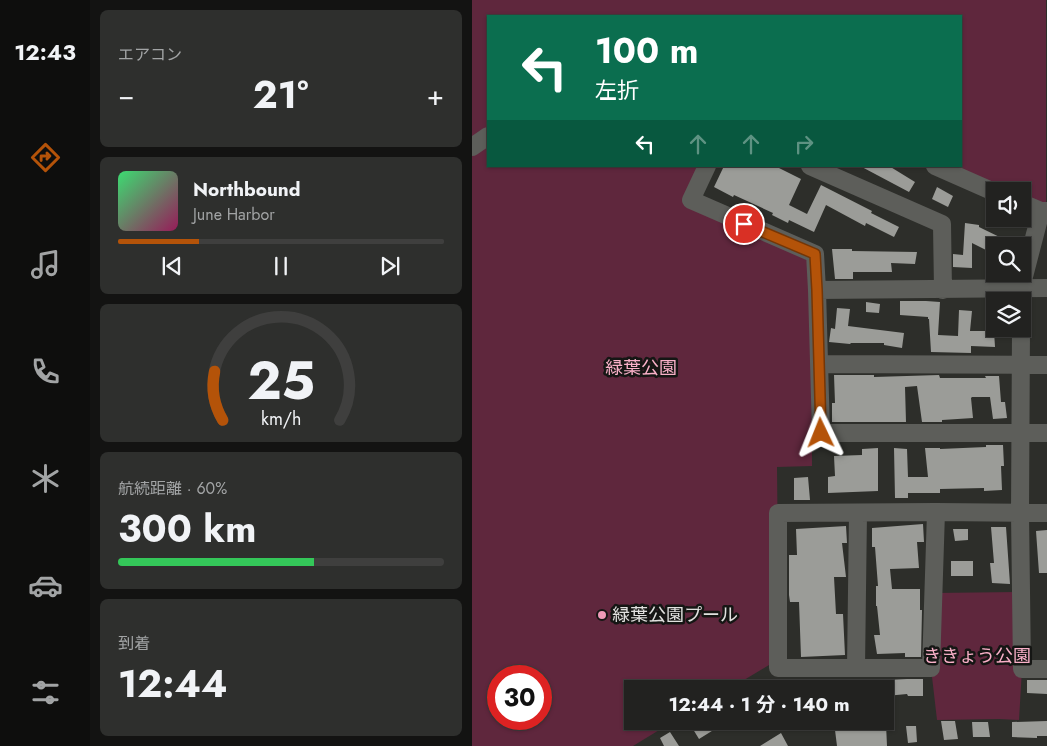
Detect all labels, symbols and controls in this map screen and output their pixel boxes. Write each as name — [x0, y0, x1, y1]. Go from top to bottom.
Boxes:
text: 100 m — [595, 26, 698, 76]
icon: left — [512, 35, 577, 100]
text: 12:43 — [14, 36, 76, 68]
text: エアコン — [118, 43, 182, 66]
text: 21° — [253, 67, 308, 122]
text: 左折 — [595, 74, 639, 106]
text: − — [118, 75, 135, 116]
text: + — [427, 75, 444, 116]
icon: left — [631, 130, 659, 158]
icon: ahead — [684, 130, 712, 158]
icon: ahead — [737, 130, 765, 158]
icon: right — [790, 130, 818, 158]
icon: directions — [28, 140, 63, 175]
text: Northbound — [193, 176, 300, 203]
map controls — [986, 182, 1031, 337]
button: sound — [986, 182, 1031, 227]
text: June Harbor — [193, 203, 275, 226]
pin — [723, 203, 765, 245]
icon: arrive — [730, 210, 758, 238]
button: search — [986, 237, 1031, 282]
icon: music — [28, 247, 63, 282]
icon: previous — [158, 252, 186, 280]
icon: pause — [267, 252, 295, 280]
icon: next — [376, 252, 404, 280]
button: layers — [986, 292, 1031, 337]
text: 25 — [247, 343, 315, 419]
icon: phone — [28, 354, 63, 389]
park label: 緑葉公園 — [605, 355, 677, 381]
text: km/h — [261, 406, 301, 432]
position arrow — [794, 406, 846, 458]
icon: climate — [28, 461, 63, 496]
text: 航続距離 · 60% — [118, 477, 227, 500]
text: 300 km — [118, 501, 256, 556]
icon: car — [28, 568, 63, 603]
place label: 緑葉公園プール — [612, 602, 738, 628]
marker: 緑葉公園プール — [596, 609, 608, 621]
text: 到着 — [118, 632, 150, 655]
park label: ききょう公園 — [923, 643, 1031, 669]
text: 12:44 — [118, 656, 228, 711]
speed limit sign: 30 — [487, 665, 552, 730]
icon: filters — [28, 675, 63, 710]
text: 12:44 · 1 分 · 140 m — [669, 691, 849, 718]

